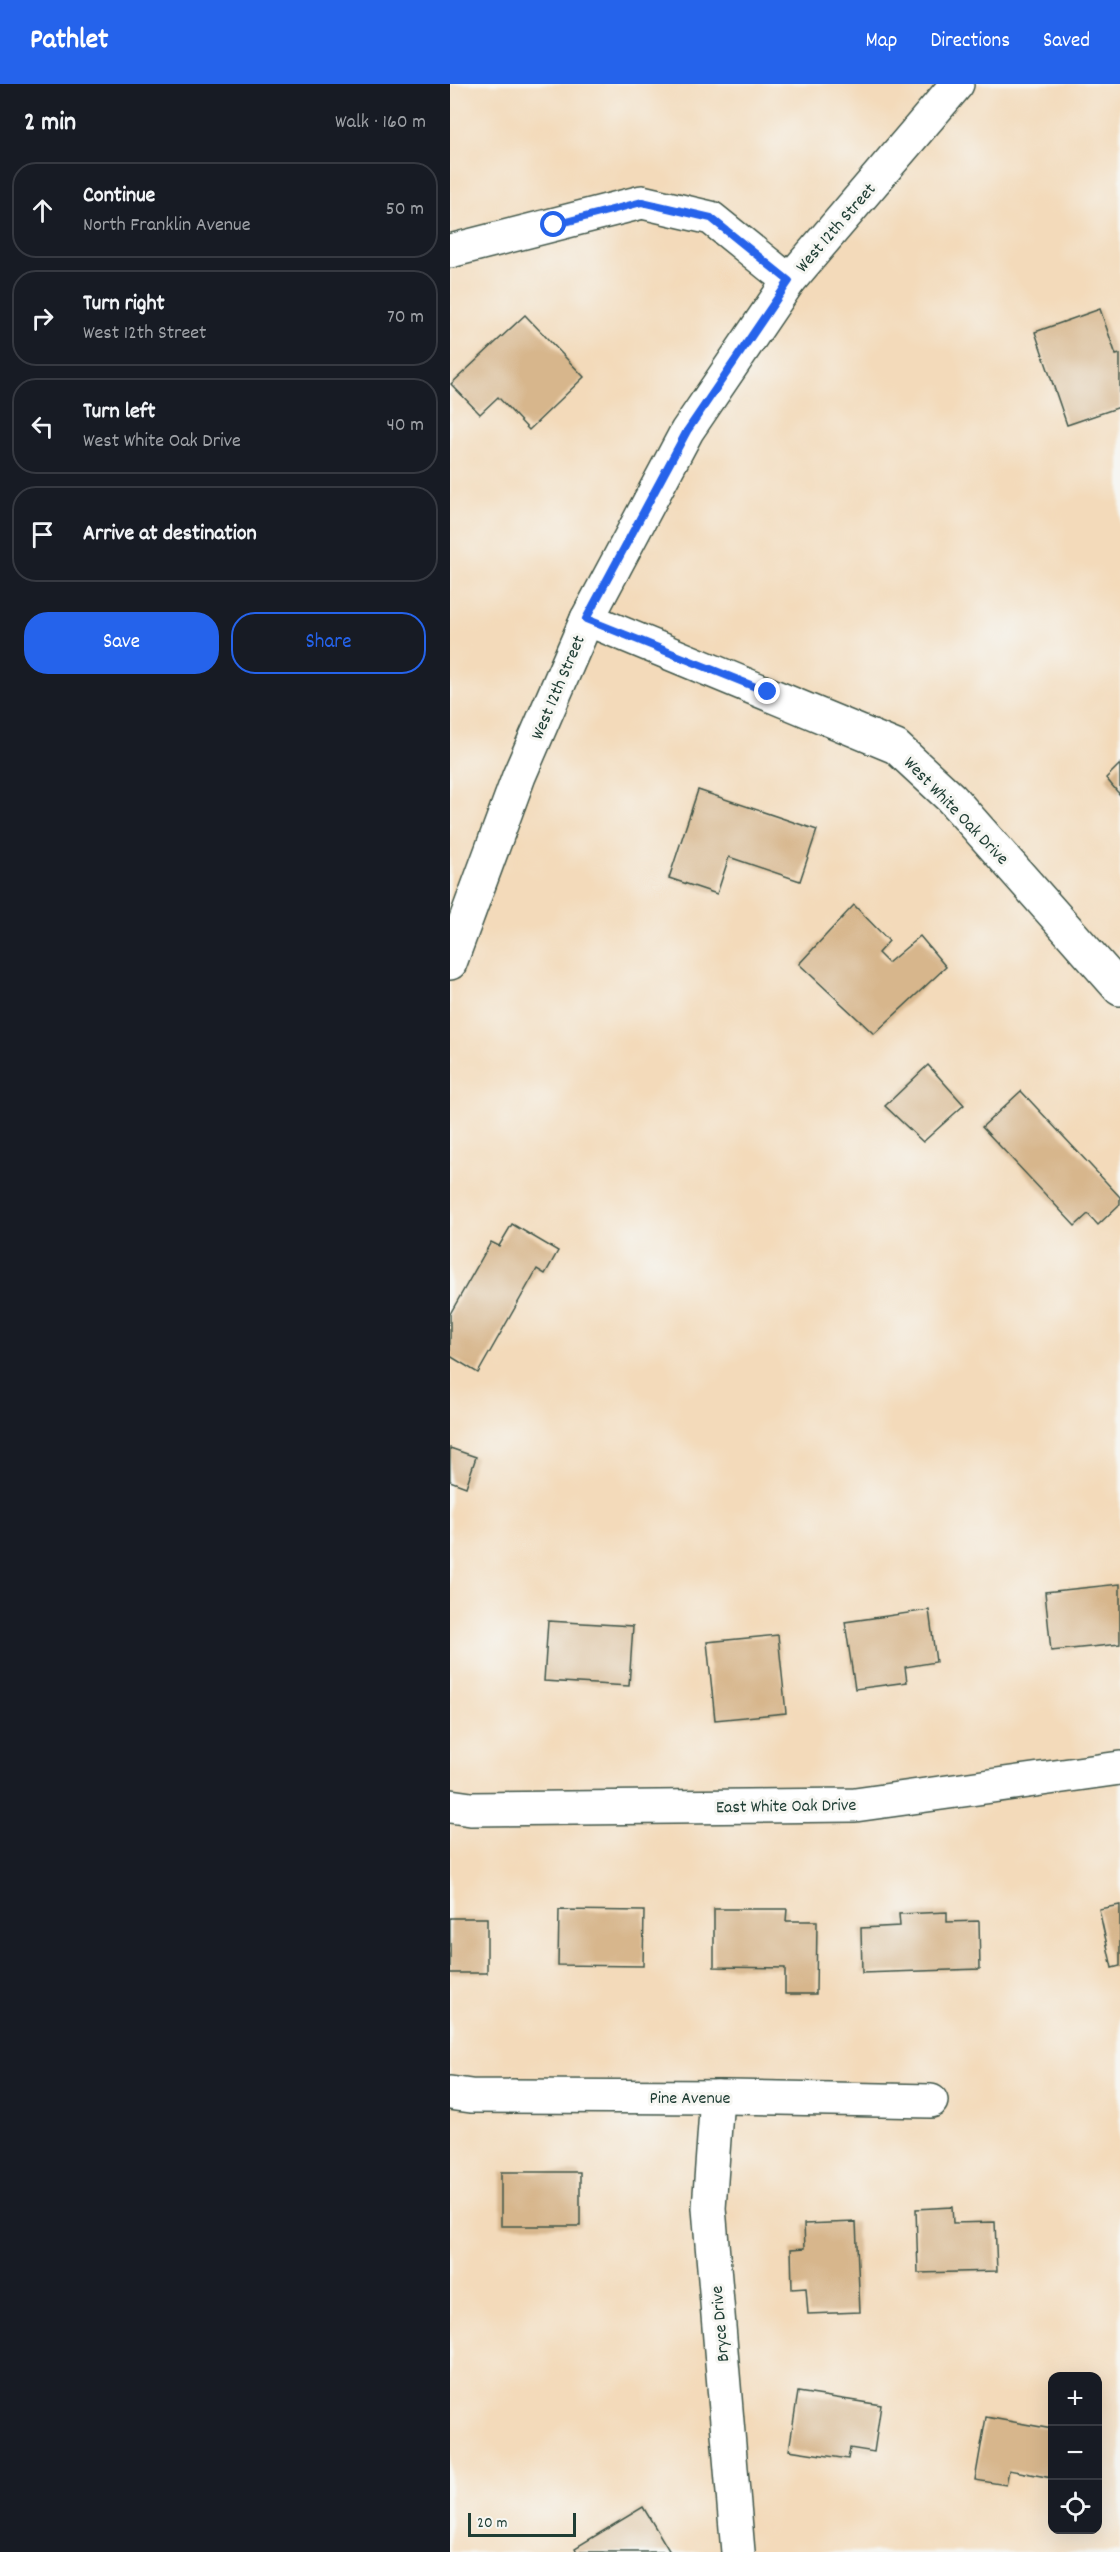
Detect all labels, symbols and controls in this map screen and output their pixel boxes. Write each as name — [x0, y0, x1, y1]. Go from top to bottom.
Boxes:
text: Pathlet — [30, 22, 108, 62]
text: Map — [866, 27, 897, 57]
text: Directions — [930, 27, 1010, 57]
text: Saved — [1043, 27, 1090, 57]
text: 2 min — [24, 105, 76, 142]
text: Walk · 160 m — [335, 109, 426, 137]
street label: West 12th Street — [791, 178, 883, 279]
text: Continue — [83, 181, 155, 212]
icon: ahead — [26, 194, 59, 227]
text: 50 m — [386, 196, 424, 224]
route start — [540, 211, 566, 237]
text: North Franklin Avenue — [83, 212, 250, 240]
text: Turn right — [83, 289, 165, 320]
icon: right — [26, 302, 59, 335]
text: 70 m — [387, 304, 424, 332]
text: West 12th Street — [83, 320, 207, 348]
text: Turn left — [83, 397, 155, 428]
icon: left — [26, 410, 59, 443]
text: 40 m — [386, 412, 424, 440]
text: West White Oak Drive — [83, 428, 241, 456]
icon: arrive — [26, 518, 59, 551]
text: Arrive at destination — [83, 519, 257, 550]
button: Save — [24, 612, 219, 674]
button: Share — [231, 612, 426, 674]
street label: West 12th Street — [526, 632, 593, 744]
route end — [754, 678, 780, 704]
street label: West White Oak Drive — [897, 752, 1014, 872]
street label: East White Oak Drive — [716, 1794, 857, 1821]
street label: Pine Avenue — [649, 2087, 731, 2112]
street label: Bryce Drive — [706, 2285, 737, 2363]
map controls — [1048, 2372, 1102, 2534]
button: + — [1048, 2372, 1102, 2426]
button: − — [1048, 2426, 1102, 2480]
button: locate — [1048, 2480, 1102, 2534]
scale bar — [468, 2510, 576, 2538]
text: 20 m — [477, 2512, 507, 2535]

